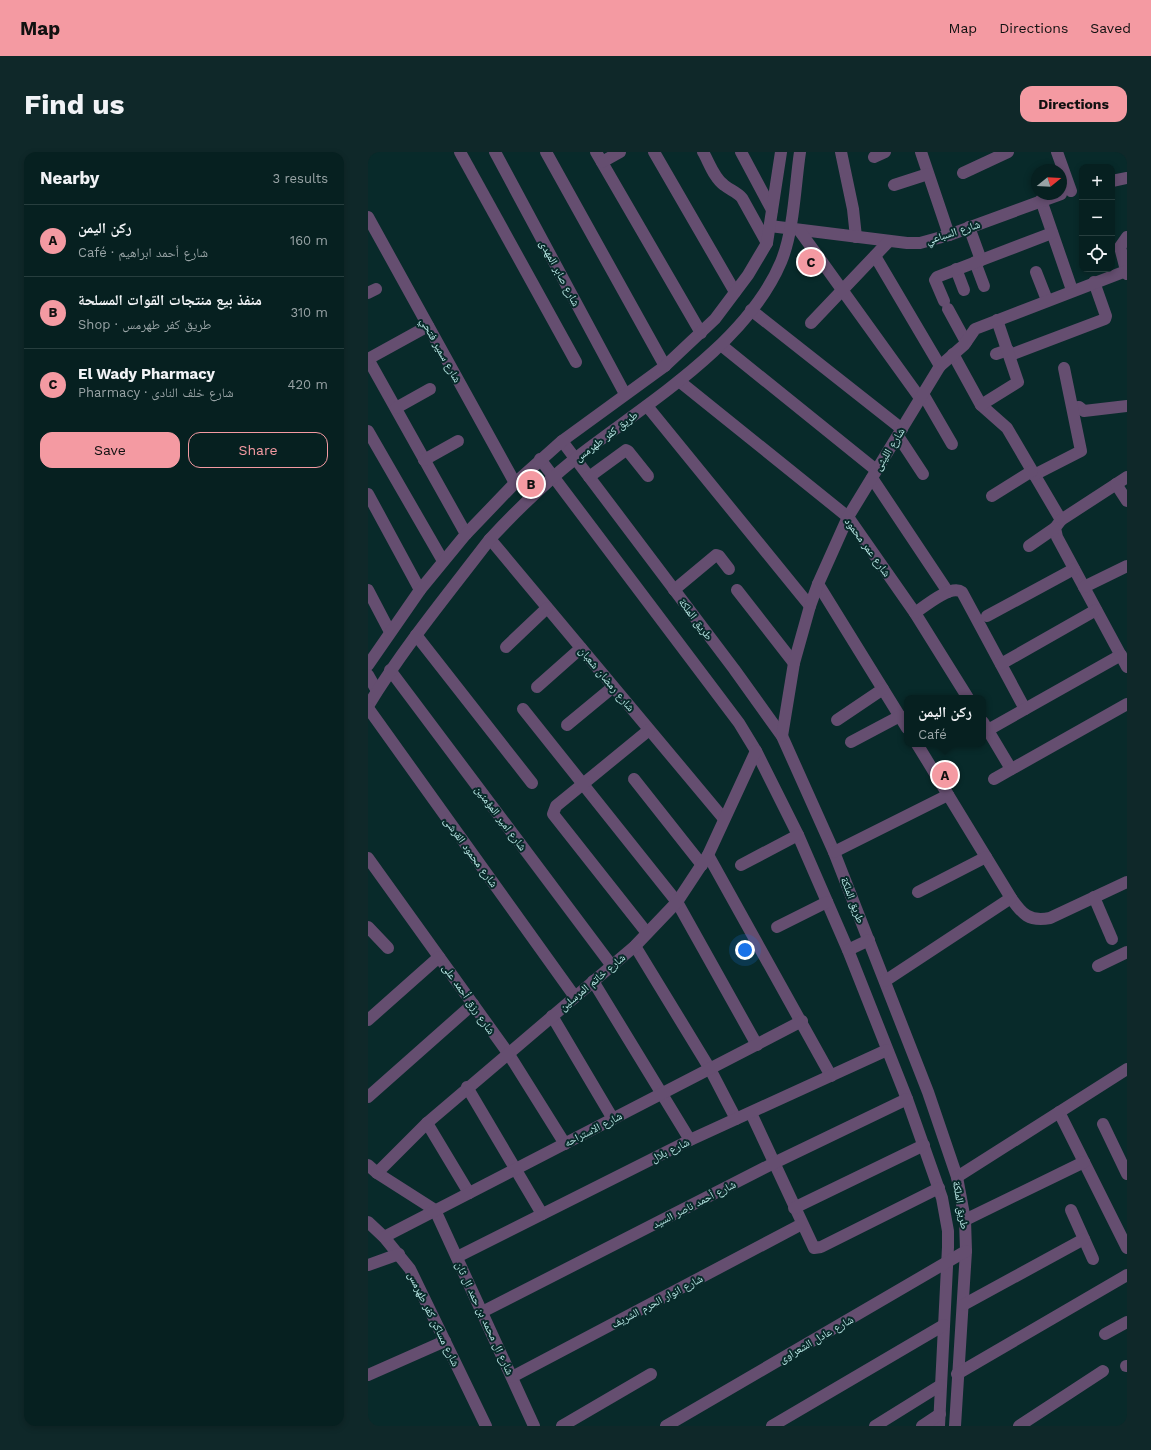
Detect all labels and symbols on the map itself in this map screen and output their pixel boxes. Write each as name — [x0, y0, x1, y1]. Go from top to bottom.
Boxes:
north arrow — [1031, 164, 1067, 200]
street label: شارع السباعي — [925, 218, 982, 249]
street label: شارع صابر المهدى — [537, 238, 582, 309]
pin: C — [798, 247, 824, 277]
street label: شارع سمير فتحي — [416, 316, 464, 386]
street label: طريق كفر طهرمس — [572, 409, 640, 464]
street label: شارع الليثى — [871, 426, 908, 473]
pin: B — [518, 469, 544, 499]
street label: شارع عمر محمود — [842, 515, 893, 579]
street label: طريق الملكة — [676, 596, 715, 643]
street label: شارع رمضان شعبان — [576, 645, 637, 714]
pin: A — [932, 760, 958, 790]
street label: شارع امير المؤمنين — [472, 783, 529, 853]
street label: شارع محمود القرشى — [441, 815, 500, 890]
street label: طريق الملكة — [838, 875, 867, 925]
your location — [735, 940, 755, 960]
street label: شارع خاتم المرسلين — [557, 951, 629, 1014]
street label: شارع رزق أحمد على — [439, 961, 498, 1037]
street label: شارع الاستراحه — [562, 1109, 624, 1150]
street label: شارع بلال — [649, 1136, 691, 1165]
street label: شارع أحمد ناصر السيد — [650, 1177, 738, 1231]
street label: طريق الملكة — [950, 1180, 971, 1230]
street label: شارع ال محمد بن حمد ال ثان — [453, 1260, 516, 1377]
street label: شارع مساكن كفر طهرمس — [405, 1270, 462, 1369]
street label: شارع انوار الحرم الشريف — [609, 1272, 705, 1331]
street label: شارع عادل الشعراوى — [777, 1313, 856, 1366]

